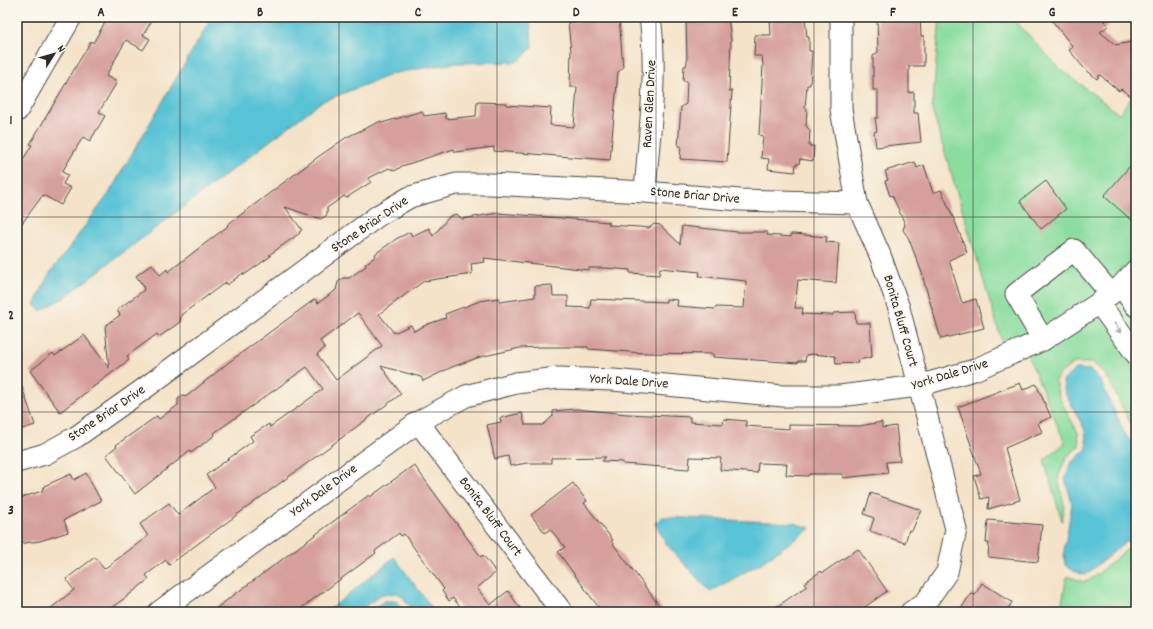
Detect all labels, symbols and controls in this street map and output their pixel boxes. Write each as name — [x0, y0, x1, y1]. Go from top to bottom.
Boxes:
text: A — [97, 4, 105, 23]
text: B — [257, 4, 263, 23]
text: C — [415, 4, 422, 23]
text: D — [573, 4, 580, 23]
text: E — [732, 4, 739, 23]
text: F — [890, 4, 896, 23]
text: G — [1049, 4, 1056, 23]
north arrow — [34, 34, 74, 74]
text: N — [52, 42, 69, 57]
street label: Raven Glen Drive — [638, 59, 662, 149]
text: 1 — [10, 112, 13, 131]
street label: Stone Briar Drive — [649, 182, 741, 210]
street label: Stone Briar Drive — [327, 192, 413, 258]
street label: Bonita Bluff Court — [877, 273, 923, 369]
text: 2 — [8, 307, 14, 326]
one-way arrow — [1113, 323, 1122, 334]
street label: York Dale Drive — [909, 354, 991, 396]
street label: York Dale Drive — [589, 369, 669, 395]
street label: Stone Briar Drive — [64, 381, 150, 447]
street label: York Dale Drive — [286, 460, 362, 522]
street label: Bonita Bluff Court — [453, 473, 527, 561]
text: 3 — [8, 502, 14, 521]

